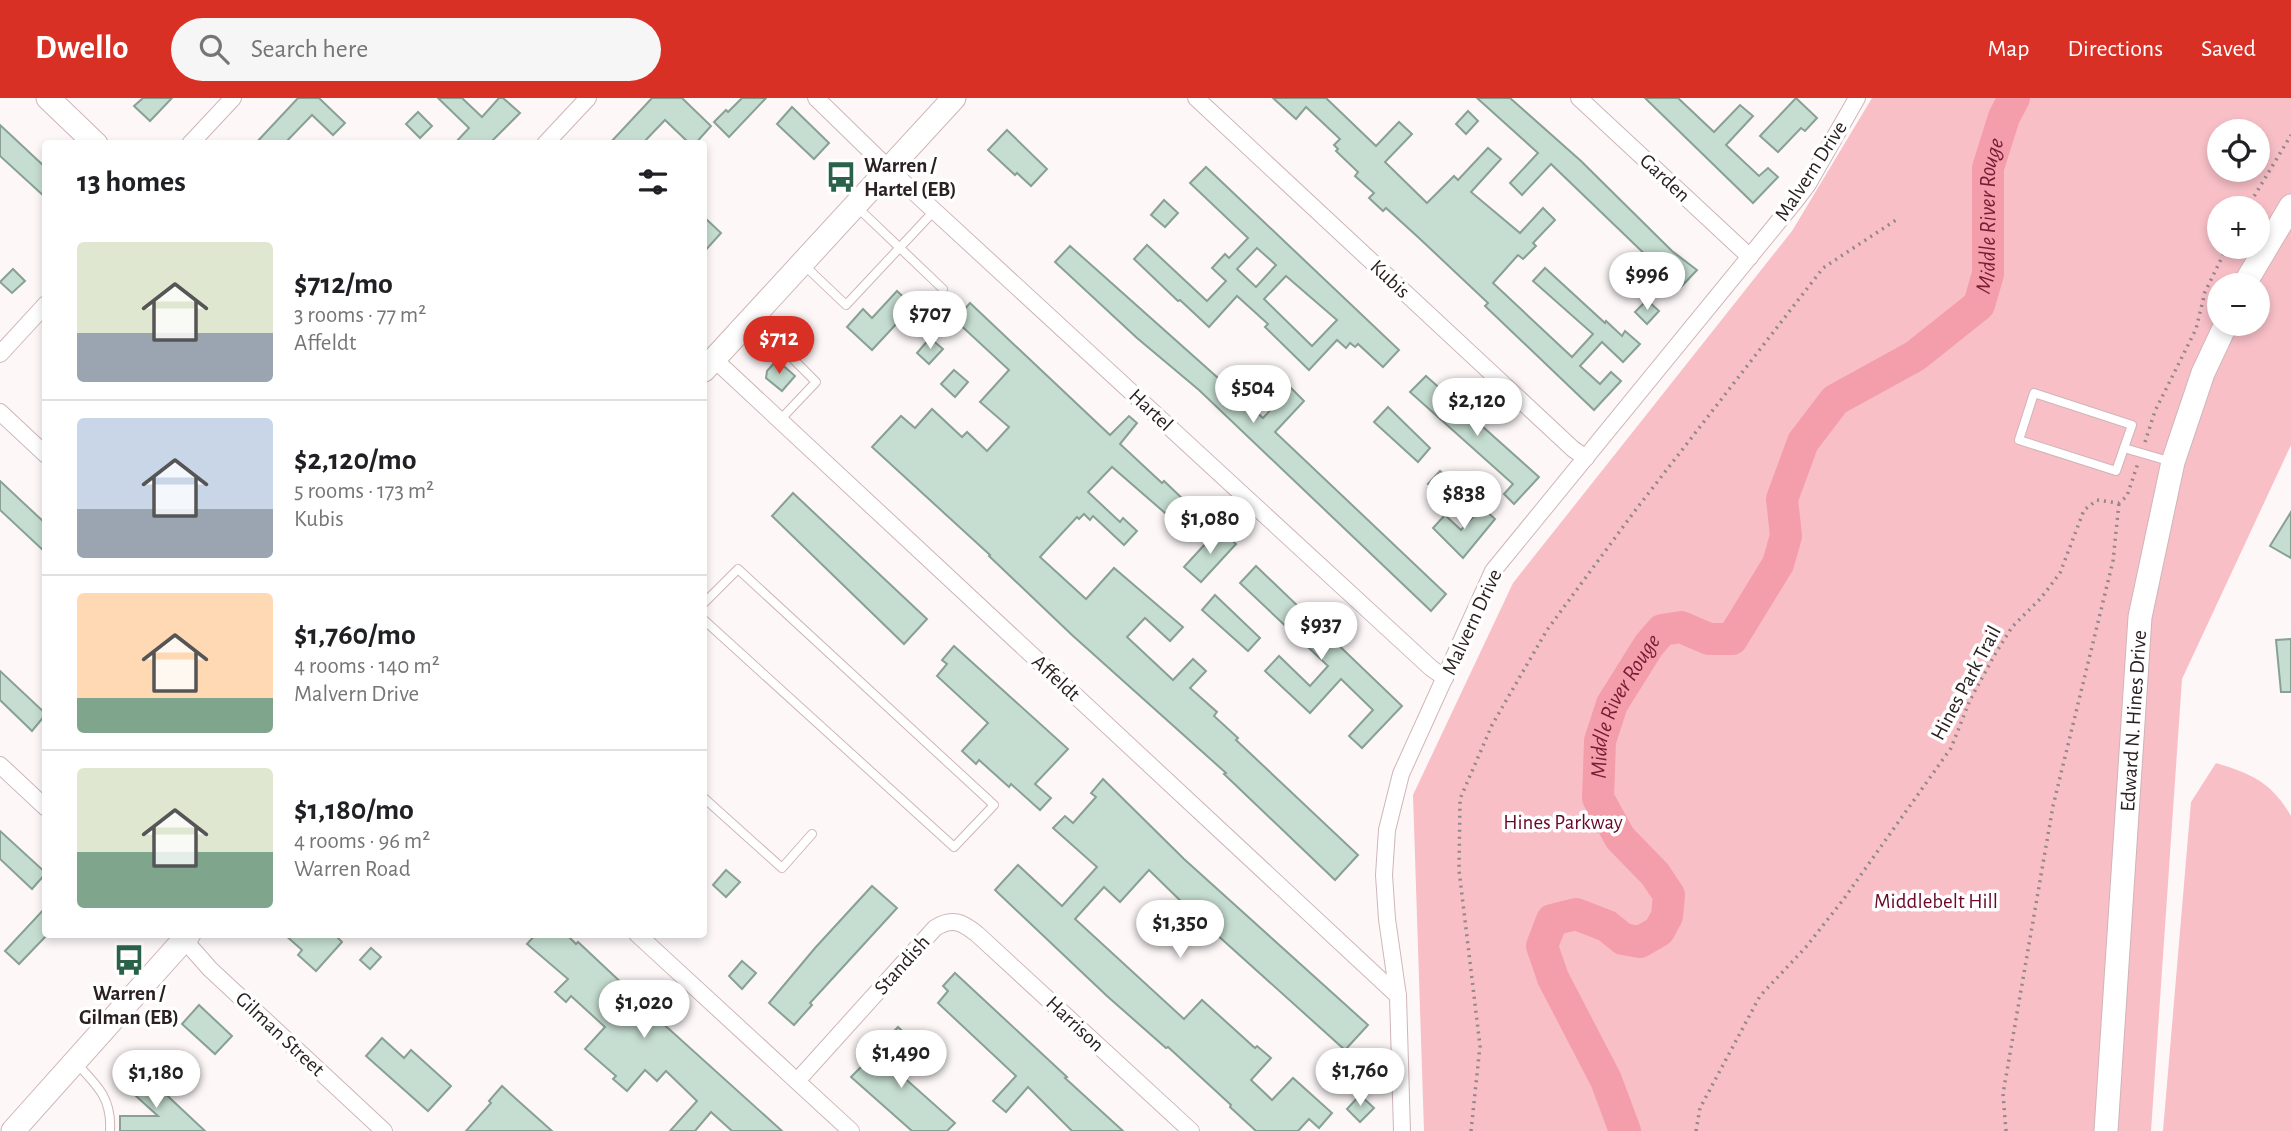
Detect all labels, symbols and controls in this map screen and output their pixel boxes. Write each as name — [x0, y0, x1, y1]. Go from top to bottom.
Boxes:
search box — [171, 18, 661, 81]
icon: search — [195, 30, 233, 68]
text: Dwello — [35, 32, 129, 65]
text: Search here — [251, 36, 368, 62]
text: Map — [1987, 37, 2029, 61]
text: Directions — [2067, 37, 2163, 61]
text: Saved — [2201, 37, 2256, 61]
street label: Malvern Drive — [1771, 117, 1851, 225]
map controls — [2207, 119, 2270, 336]
button: locate — [2207, 119, 2270, 182]
water label: Middle River Rouge — [1971, 135, 2008, 296]
street label: Garden — [1636, 150, 1694, 206]
place label: Warren / Hartel (EB) — [864, 155, 956, 200]
bus stop icon: Warren / Hartel (EB) — [824, 160, 858, 194]
icon: filters — [634, 163, 672, 201]
text: 13 homes — [77, 167, 186, 197]
button: + — [2207, 196, 2270, 259]
pin: $996 — [1606, 252, 1688, 312]
street label: Kubis — [1366, 256, 1414, 302]
text: $996 — [1625, 263, 1669, 286]
text: $712/mo — [294, 269, 393, 299]
icon: home — [133, 270, 217, 354]
button: − — [2207, 273, 2270, 336]
pin: $707 — [889, 292, 971, 351]
text: $707 — [909, 302, 951, 325]
text: 3 rooms · 77 m² — [294, 304, 426, 327]
pin: $712 — [738, 316, 820, 376]
text: $712 — [759, 327, 799, 350]
text: Affeldt — [294, 332, 356, 355]
pin: $504 — [1212, 366, 1294, 425]
text: $504 — [1231, 376, 1275, 399]
pin: $2,120 — [1420, 378, 1534, 438]
street label: Hartel — [1125, 385, 1177, 435]
text: $2,120 — [1448, 389, 1506, 412]
text: $2,120/mo — [294, 445, 417, 475]
icon: home — [133, 446, 217, 530]
pin: $838 — [1423, 472, 1505, 531]
text: 5 rooms · 173 m² — [294, 480, 434, 503]
text: $838 — [1443, 482, 1485, 505]
pin: $1,080 — [1153, 496, 1267, 556]
text: $1,080 — [1180, 507, 1240, 530]
text: Kubis — [294, 508, 344, 531]
street label: Malvern Drive — [1438, 566, 1506, 678]
pin: $937 — [1280, 602, 1362, 662]
text: $937 — [1300, 613, 1342, 636]
text: $1,760/mo — [294, 620, 416, 650]
icon: home — [133, 621, 217, 705]
street label: Hines Park Trail — [1927, 622, 2005, 744]
water label: Middle River Rouge — [1587, 629, 1665, 779]
street label: Edward N. Hines Drive — [2117, 629, 2150, 812]
street label: Affeldt — [1028, 651, 1084, 705]
text: 4 rooms · 140 m² — [294, 655, 440, 678]
text: Malvern Drive — [294, 683, 419, 706]
text: $1,180/mo — [294, 795, 414, 825]
icon: home — [133, 796, 217, 880]
park label: Hines Parkway — [1503, 812, 1623, 833]
text: 4 rooms · 96 m² — [294, 830, 430, 853]
text: Warren Road — [294, 858, 411, 881]
park label: Middlebelt Hill — [1874, 891, 1998, 912]
pin: $1,350 — [1123, 900, 1237, 960]
text: $1,350 — [1152, 911, 1208, 934]
street label: Standish — [870, 931, 934, 999]
bus stop icon: Warren / Gilman (EB) — [112, 943, 146, 977]
pin: $1,020 — [587, 981, 701, 1040]
place label: Warren / Gilman (EB) — [79, 983, 179, 1028]
street label: Gilman Street — [232, 988, 329, 1080]
text: $1,020 — [615, 991, 673, 1014]
street label: Harrison — [1042, 992, 1108, 1056]
pin: $1,490 — [844, 1030, 958, 1090]
text: $1,490 — [872, 1041, 930, 1064]
pin: $1,760 — [1303, 1048, 1417, 1108]
pin: $1,180 — [99, 1051, 213, 1110]
text: $1,760 — [1332, 1059, 1388, 1082]
text: $1,180 — [128, 1061, 184, 1084]

